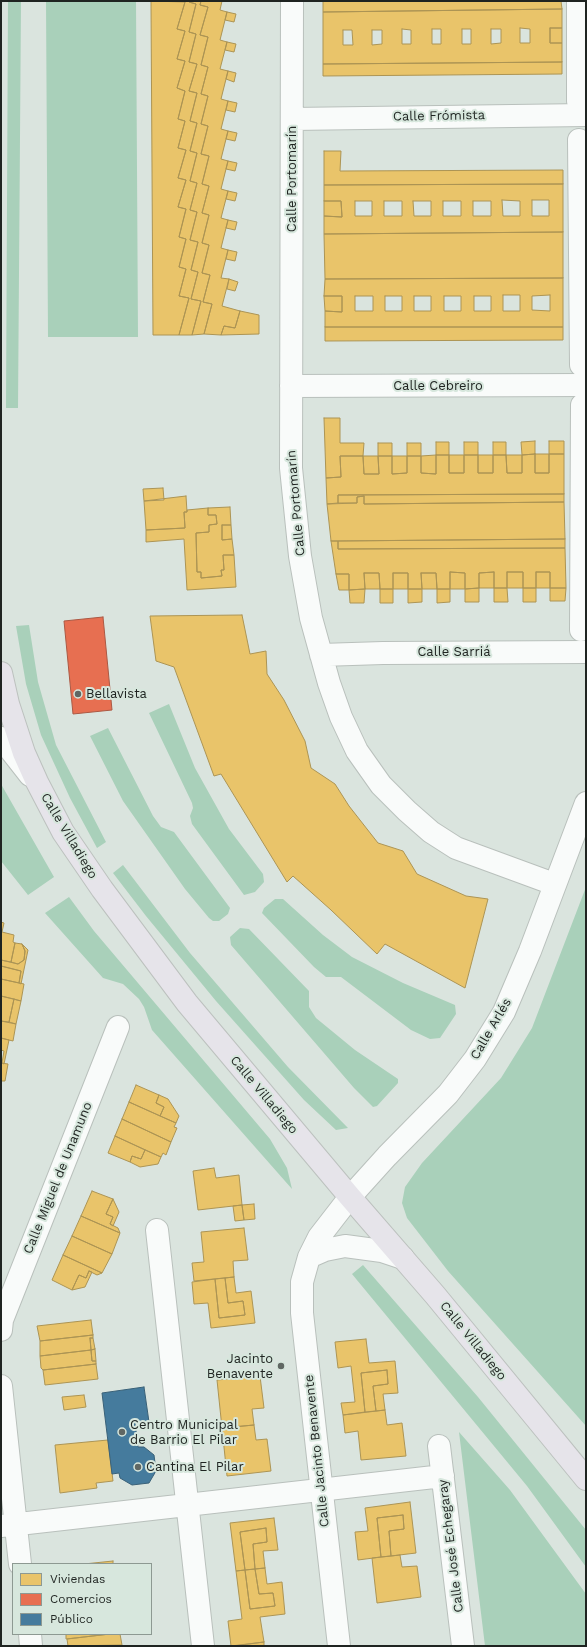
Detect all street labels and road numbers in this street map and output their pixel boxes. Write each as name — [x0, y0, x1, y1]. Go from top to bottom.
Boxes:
street label: Calle Frómista — [393, 107, 485, 125]
street label: Calle Portomarín — [284, 126, 300, 232]
street label: Calle Cebreiro — [393, 378, 483, 394]
street label: Calle Portomarín — [284, 449, 308, 557]
street label: Calle Sarriá — [417, 644, 491, 660]
street label: Calle Villadiego — [37, 790, 101, 882]
street label: Calle Arlés — [467, 995, 515, 1063]
street label: Calle Villadiego — [227, 1053, 301, 1137]
street label: Calle Miguel de Unamuno — [20, 1100, 96, 1256]
street label: Calle Villadiego — [436, 1298, 510, 1384]
street label: Calle Jacinto Benavente — [301, 1374, 333, 1528]
street label: Calle José Echegaray — [435, 1479, 467, 1613]

